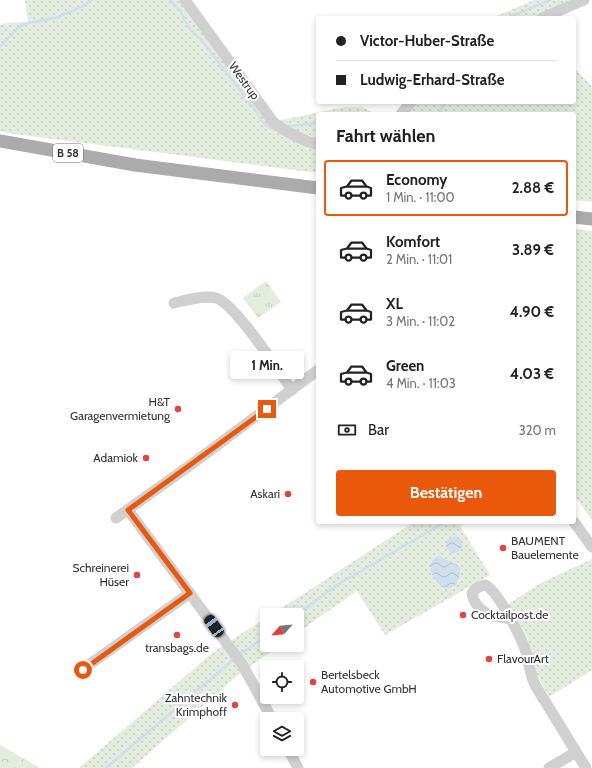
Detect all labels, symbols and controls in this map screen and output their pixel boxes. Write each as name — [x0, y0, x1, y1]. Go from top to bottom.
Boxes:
text: Victor-Huber-Straße — [360, 32, 494, 50]
street label: Westrup — [226, 59, 263, 103]
text: Ludwig-Erhard-Straße — [360, 71, 504, 89]
text: Fahrt wählen — [336, 125, 436, 147]
road number: B 58 — [53, 144, 83, 162]
icon: car — [338, 170, 374, 206]
text: Economy — [386, 171, 447, 189]
text: 2.88 € — [512, 179, 554, 197]
text: 1 Min. · 11:00 — [386, 189, 455, 205]
icon: car — [338, 232, 374, 268]
text: Komfort — [386, 233, 440, 251]
text: 3.89 € — [512, 241, 554, 259]
text: 2 Min. · 11:01 — [386, 251, 452, 267]
icon: car — [338, 294, 374, 330]
text: XL — [386, 295, 403, 313]
text: 4.90 € — [510, 303, 554, 321]
text: 3 Min. · 11:02 — [386, 313, 455, 329]
callout: 1 Min. — [230, 351, 304, 379]
icon: car — [338, 356, 374, 392]
text: 1 Min. — [251, 357, 283, 373]
text: Green — [386, 357, 424, 375]
text: 4.03 € — [510, 365, 554, 383]
text: 4 Min. · 11:03 — [386, 375, 456, 391]
place label: H&T Garagenvermietung — [70, 394, 171, 423]
route end — [258, 400, 276, 418]
marker: H&T Garagenvermietung — [173, 404, 183, 414]
icon: cash — [336, 419, 358, 441]
text: Bar — [368, 421, 389, 439]
text: 320 m — [519, 422, 556, 438]
place label: Adamiok — [93, 450, 139, 465]
marker: Adamiok — [141, 453, 151, 463]
button: Bestätigen — [336, 470, 556, 516]
place label: Askari — [250, 486, 280, 501]
marker: Askari — [283, 489, 293, 499]
place label: BAUMENT Bauelemente — [511, 533, 579, 562]
marker: BAUMENT Bauelemente — [498, 543, 508, 553]
place label: Schreinerei Hüser — [73, 560, 129, 589]
marker: Schreinerei Hüser — [132, 570, 142, 580]
place label: Cocktailpost.de — [471, 607, 548, 622]
north arrow — [260, 608, 304, 652]
map controls — [260, 608, 304, 756]
marker: Cocktailpost.de — [458, 610, 468, 620]
car — [202, 613, 226, 639]
marker: transbags.de — [172, 630, 182, 640]
place label: transbags.de — [145, 640, 209, 655]
place label: FlavourArt — [497, 651, 549, 666]
marker: FlavourArt — [484, 654, 494, 664]
button: locate — [260, 660, 304, 704]
route start — [74, 661, 92, 679]
place label: Bertelsbeck Automotive GmbH — [321, 667, 417, 696]
marker: Bertelsbeck Automotive GmbH — [308, 677, 318, 687]
place label: Zahntechnik Krimphoff — [165, 690, 228, 719]
marker: Zahntechnik Krimphoff — [230, 700, 240, 710]
button: layers — [260, 712, 304, 756]

